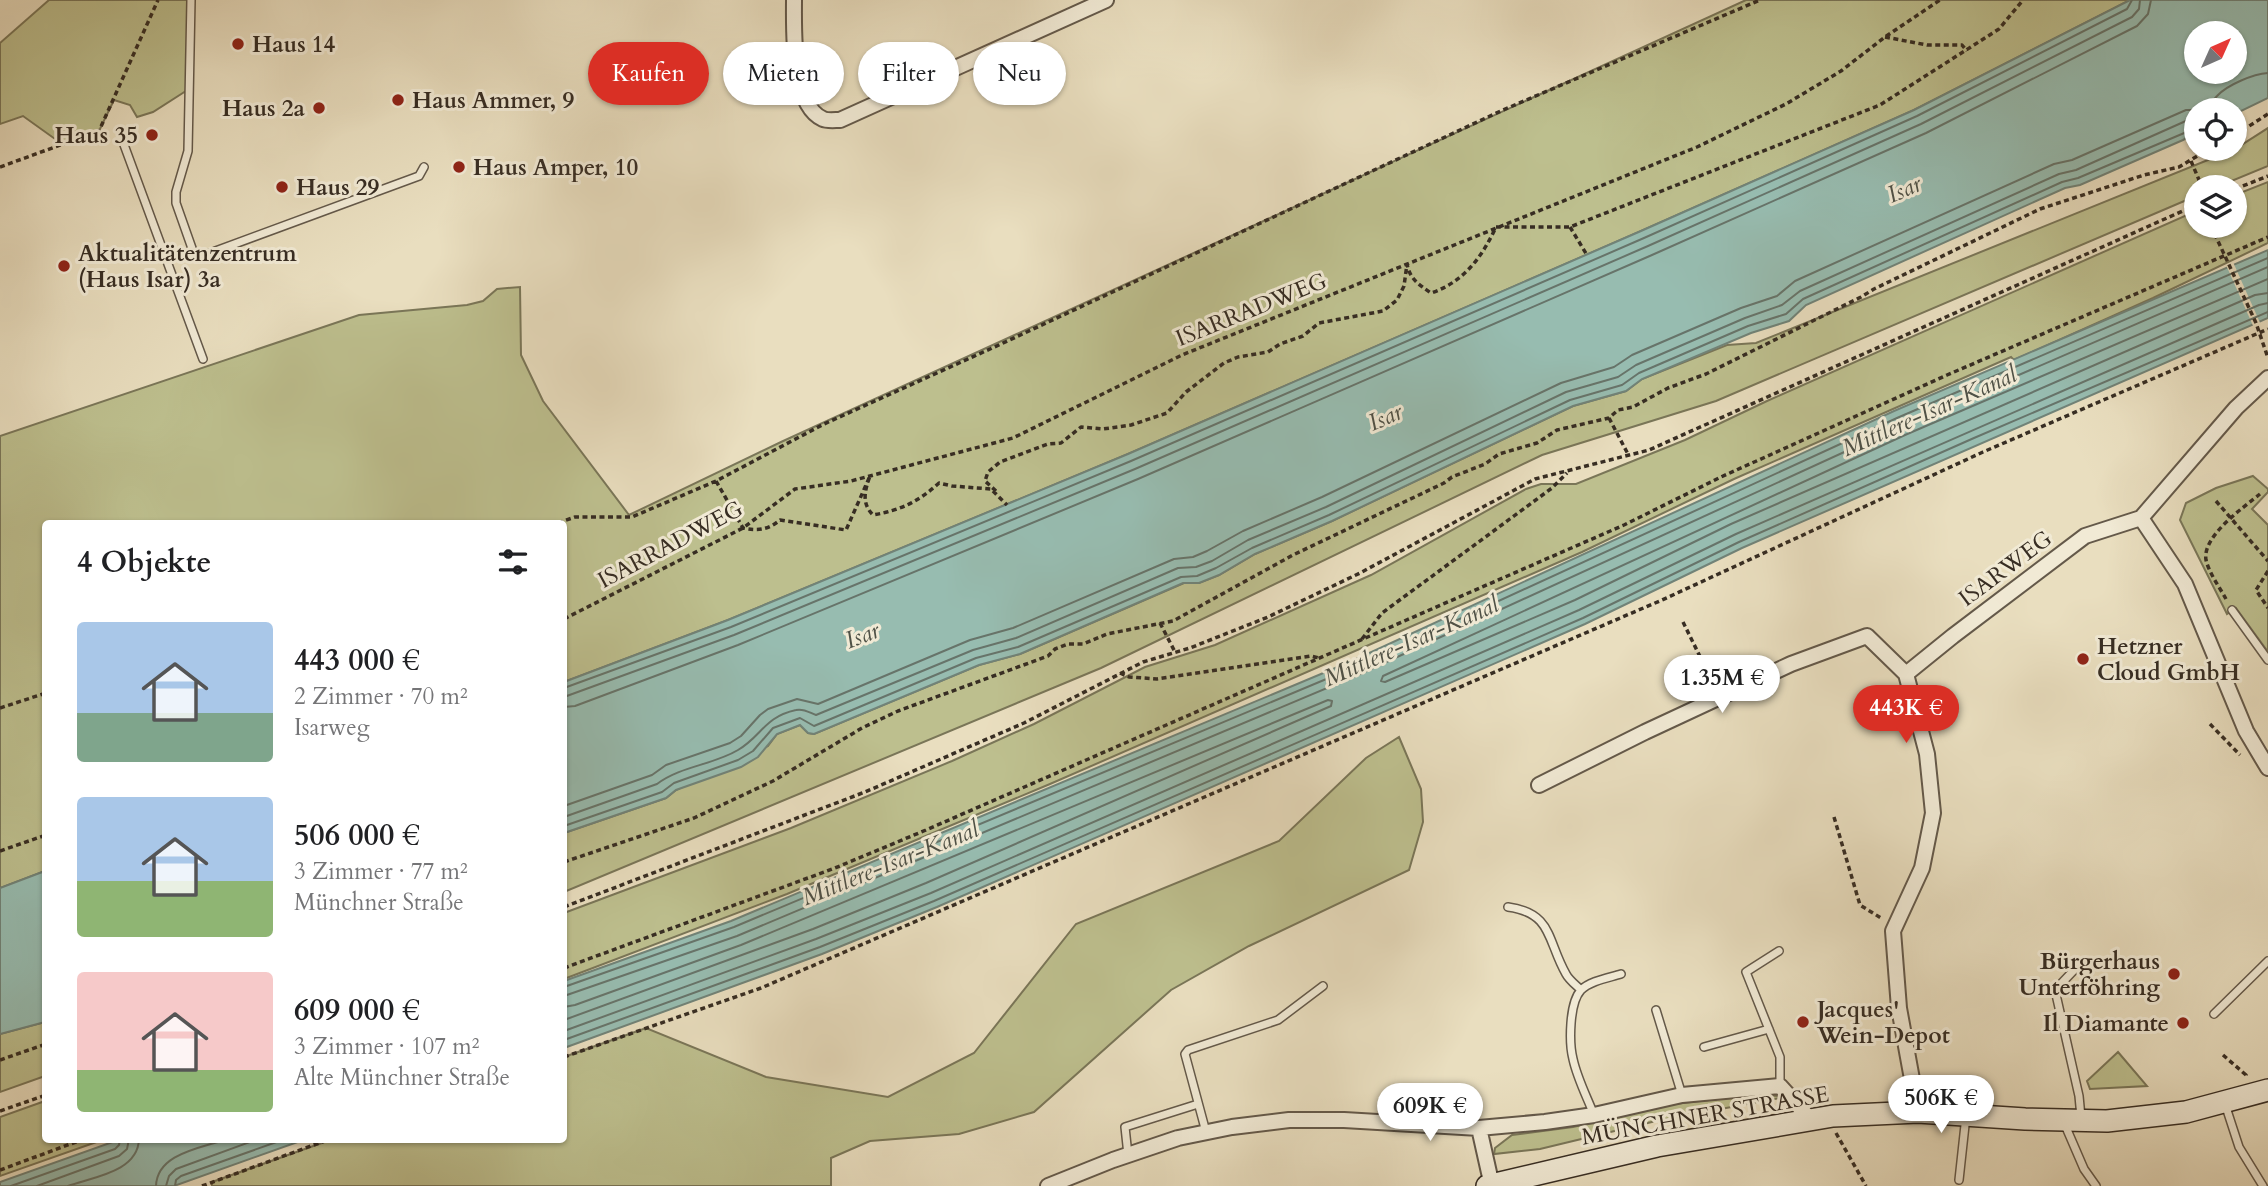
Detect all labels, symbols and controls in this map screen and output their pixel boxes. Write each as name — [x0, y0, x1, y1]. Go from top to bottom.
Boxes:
north arrow — [2184, 21, 2247, 84]
map controls — [2184, 21, 2247, 238]
place label: Haus 14 — [252, 29, 336, 60]
marker: Haus 14 — [230, 36, 246, 52]
chip: Kaufen — [588, 42, 709, 105]
chip: Mieten — [723, 42, 844, 105]
chip: Filter — [858, 42, 959, 105]
chip: Neu — [973, 42, 1066, 105]
place label: Haus Ammer, 9 — [412, 85, 574, 116]
marker: Haus Ammer, 9 — [390, 92, 406, 108]
place label: Haus 2a — [222, 93, 306, 124]
button: locate — [2184, 98, 2247, 161]
marker: Haus 2a — [311, 100, 327, 116]
place label: Haus 35 — [55, 120, 138, 151]
marker: Haus 35 — [144, 127, 160, 143]
place label: Haus Amper, 10 — [473, 152, 639, 183]
marker: Haus Amper, 10 — [451, 159, 467, 175]
water label: Isar — [1882, 167, 1928, 212]
place label: Haus 29 — [296, 172, 380, 203]
button: layers — [2184, 175, 2247, 238]
marker: Haus 29 — [274, 179, 290, 195]
place label: Aktualitätenzentrum (Haus Isar) 3a — [78, 238, 298, 295]
marker: Aktualitätenzentrum (Haus Isar) 3a — [56, 258, 72, 274]
street label: ISARRADWEG — [1171, 265, 1331, 354]
water label: Mittlere-Isar-Kanal — [1836, 357, 2023, 465]
water label: Isar — [1363, 395, 1409, 440]
street label: ISARRADWEG — [592, 493, 748, 596]
street label: ISARWEG — [1952, 523, 2058, 614]
text: 4 Objekte — [77, 542, 211, 583]
icon: filters — [494, 543, 532, 581]
water label: Mittlere-Isar-Kanal — [1318, 587, 1505, 695]
water label: Isar — [840, 613, 885, 657]
place label: Hetzner Cloud GmbH — [2097, 631, 2240, 688]
text: 443 000 € — [294, 640, 420, 681]
icon: home — [133, 650, 217, 734]
marker: Hetzner Cloud GmbH — [2075, 651, 2091, 667]
pin: 1.35M € — [1657, 656, 1787, 715]
text: 1.35M € — [1680, 662, 1764, 693]
text: 2 Zimmer · 70 m² — [294, 681, 468, 712]
pin: 443K € — [1849, 686, 1963, 745]
text: 443K € — [1869, 692, 1943, 723]
text: Isarweg — [294, 712, 370, 743]
water label: Mittlere-Isar-Kanal — [796, 812, 985, 914]
text: 506 000 € — [294, 815, 420, 856]
icon: home — [133, 825, 217, 909]
text: 3 Zimmer · 77 m² — [294, 856, 468, 887]
text: Münchner Straße — [294, 887, 464, 918]
place label: Bürgerhaus Unterföhring — [2019, 946, 2160, 1003]
marker: Bürgerhaus Unterföhring — [2166, 966, 2182, 982]
text: 609 000 € — [294, 990, 420, 1031]
place label: Jacques' Wein-Depot — [1814, 994, 1950, 1051]
icon: home — [133, 1000, 217, 1084]
place label: Il Diamante — [2043, 1008, 2169, 1039]
marker: Jacques' Wein-Depot — [1795, 1014, 1811, 1030]
marker: Il Diamante — [2175, 1015, 2191, 1031]
text: 3 Zimmer · 107 m² — [294, 1031, 479, 1062]
text: Alte Münchner Straße — [294, 1062, 510, 1093]
pin: 506K € — [1884, 1076, 1998, 1135]
street label: MÜNCHNER STRASSE — [1579, 1078, 1831, 1153]
text: 506K € — [1904, 1082, 1978, 1113]
pin: 609K € — [1373, 1084, 1487, 1143]
text: 609K € — [1393, 1090, 1467, 1121]

